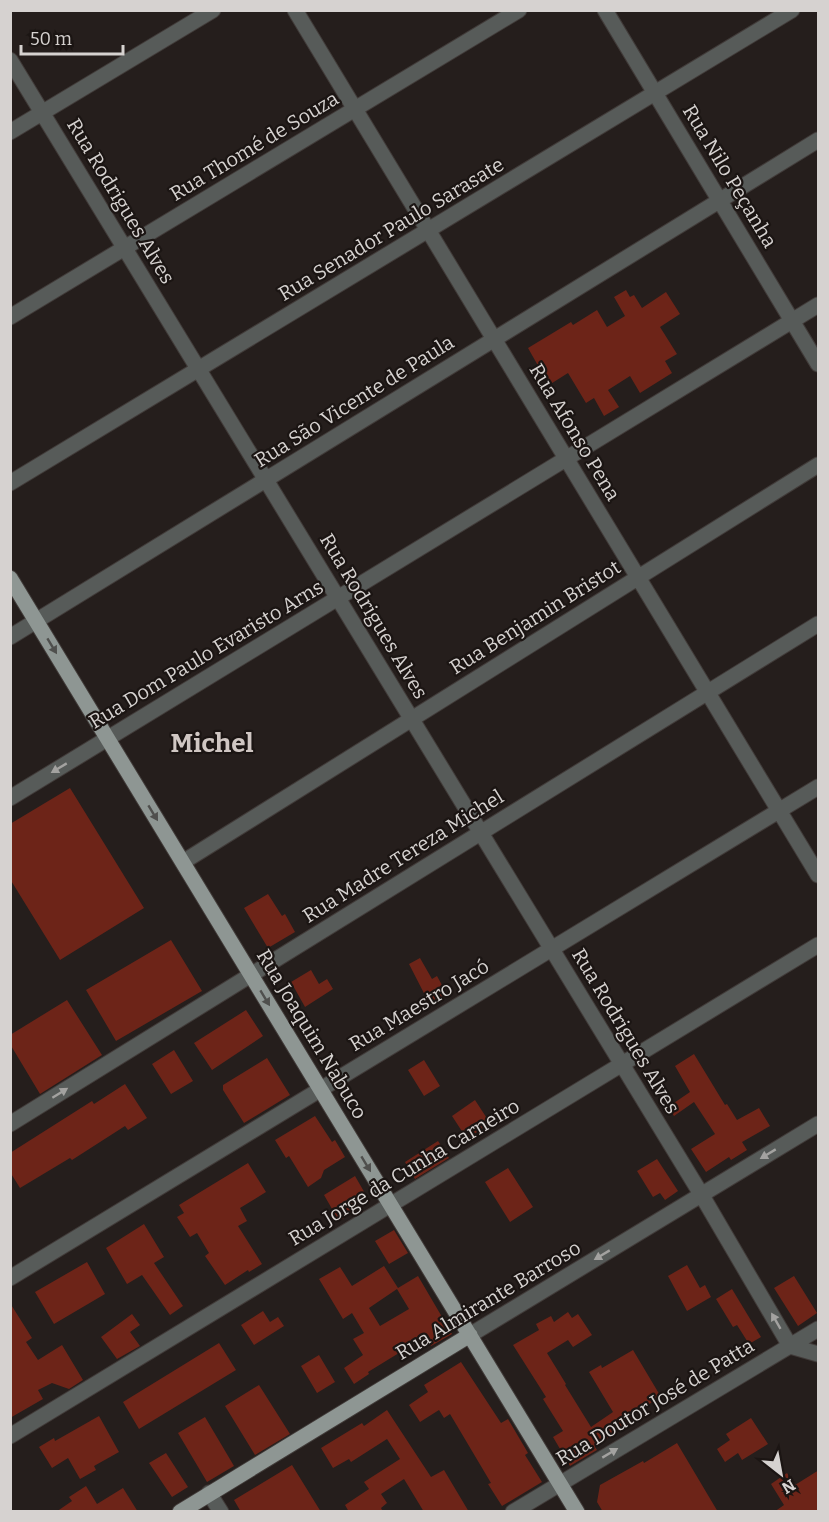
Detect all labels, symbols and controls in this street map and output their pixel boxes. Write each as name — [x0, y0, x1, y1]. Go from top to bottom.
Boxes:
scale bar — [21, 18, 123, 56]
text: 50 m — [30, 28, 72, 50]
street label: Rua Thomé de Souza — [165, 86, 343, 206]
street label: Rua Nilo Peçanha — [678, 100, 782, 252]
street label: Rua Rodrigues Alves — [62, 114, 180, 288]
street label: Rua Senador Paulo Sarasate — [274, 152, 508, 306]
street label: Rua São Vicente de Paula — [250, 330, 458, 472]
street label: Rua Afonso Pena — [525, 359, 626, 505]
street label: Rua Rodrigues Alves — [315, 529, 433, 703]
street label: Rua Benjamin Bristot — [445, 555, 625, 680]
street label: Rua Dom Paulo Evaristo Arns — [85, 574, 327, 734]
one-way arrow — [46, 638, 57, 654]
district label: Michel — [170, 728, 254, 759]
one-way arrow — [51, 763, 67, 774]
street label: Rua Madre Tereza Michel — [298, 784, 508, 928]
one-way arrow — [148, 805, 158, 822]
street label: Rua Rodrigues Alves — [567, 944, 685, 1118]
street label: Rua Joaquim Nabuco — [252, 945, 372, 1123]
street label: Rua Maestro Jacó — [345, 954, 493, 1056]
one-way arrow — [260, 989, 271, 1006]
one-way arrow — [52, 1088, 68, 1099]
street label: Rua Jorge da Cunha Carneiro — [284, 1093, 524, 1251]
one-way arrow — [760, 1148, 776, 1159]
one-way arrow — [361, 1156, 372, 1172]
street label: Rua Almirante Barroso — [391, 1235, 585, 1365]
one-way arrow — [594, 1250, 610, 1261]
one-way arrow — [770, 1313, 781, 1329]
street label: Rua Doutor José de Patta — [552, 1333, 758, 1471]
north arrow — [751, 1444, 811, 1504]
one-way arrow — [602, 1448, 619, 1458]
text: N — [778, 1475, 799, 1498]

